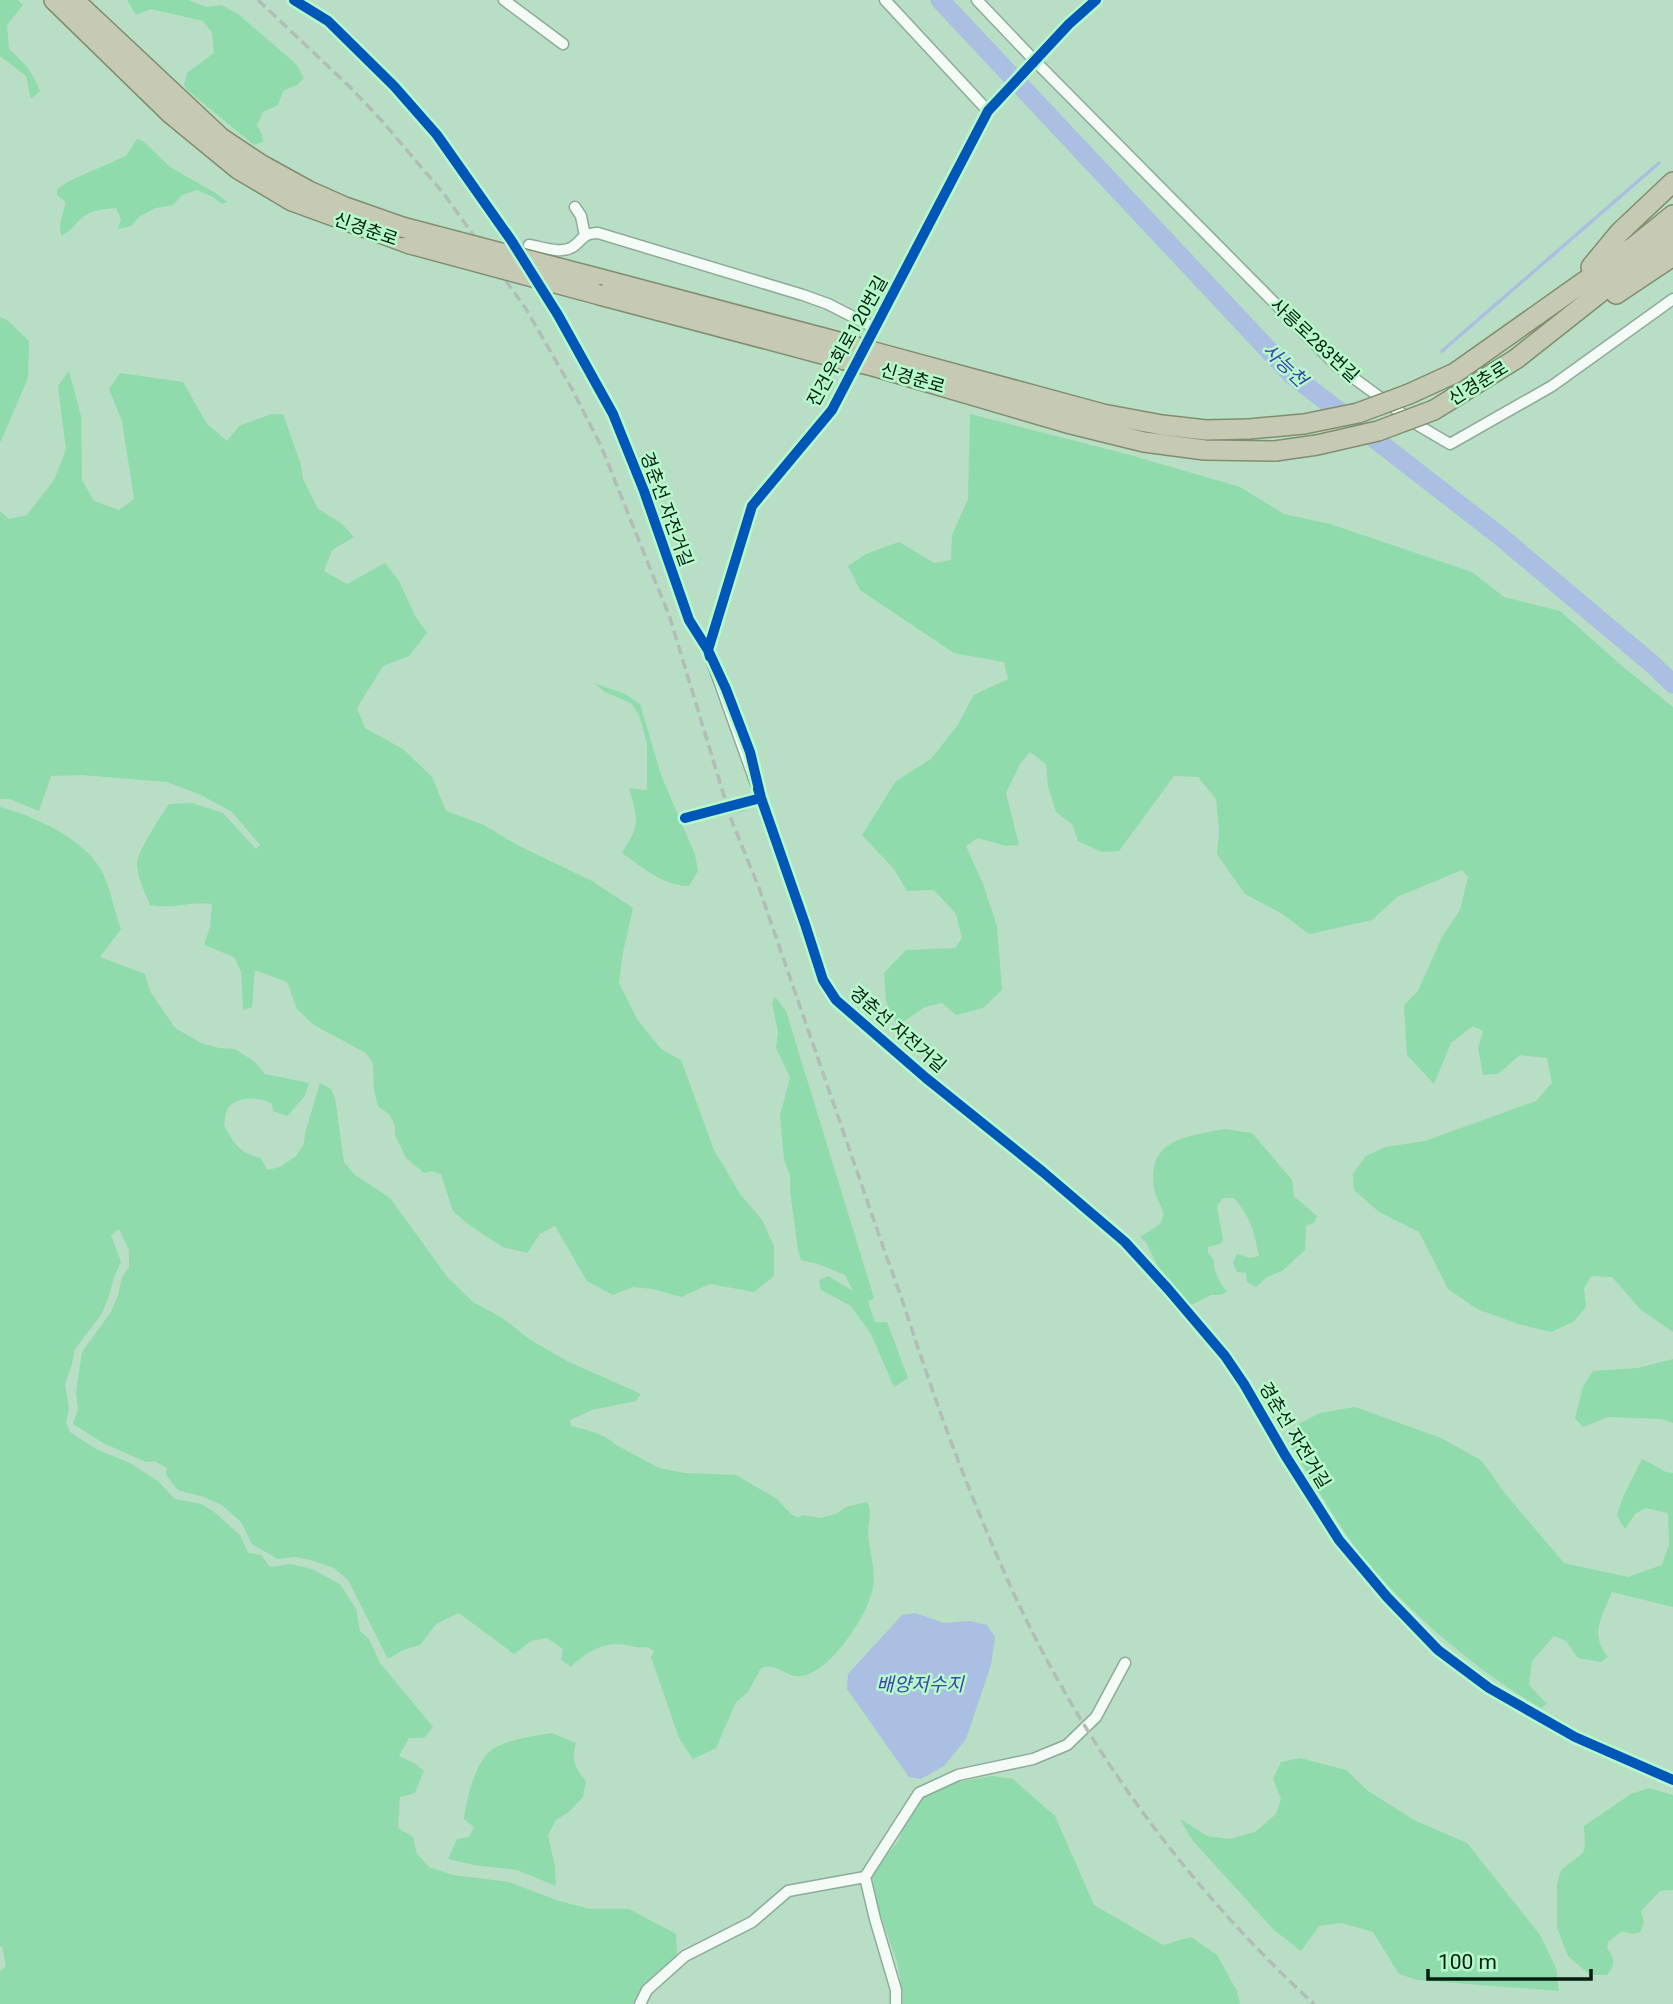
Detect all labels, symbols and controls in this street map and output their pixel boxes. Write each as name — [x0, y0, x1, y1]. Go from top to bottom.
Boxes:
street label: 신경춘로 — [331, 208, 401, 250]
street label: 진건우회로120번길 — [802, 272, 892, 410]
street label: 사릉로283번길 — [1266, 294, 1364, 386]
water label: 사능천 — [1258, 339, 1313, 393]
street label: 신경춘로 — [1444, 357, 1512, 409]
street label: 신경춘로 — [878, 359, 948, 397]
street label: 경춘선 자전거길 — [637, 449, 697, 569]
street label: 경춘선 자전거길 — [846, 982, 950, 1076]
street label: 경춘선 자전거길 — [1255, 1378, 1335, 1492]
water label: 배양저수지 — [876, 1673, 965, 1696]
scale bar — [1428, 1938, 1591, 1982]
text: 100 m — [1438, 1950, 1497, 1974]

